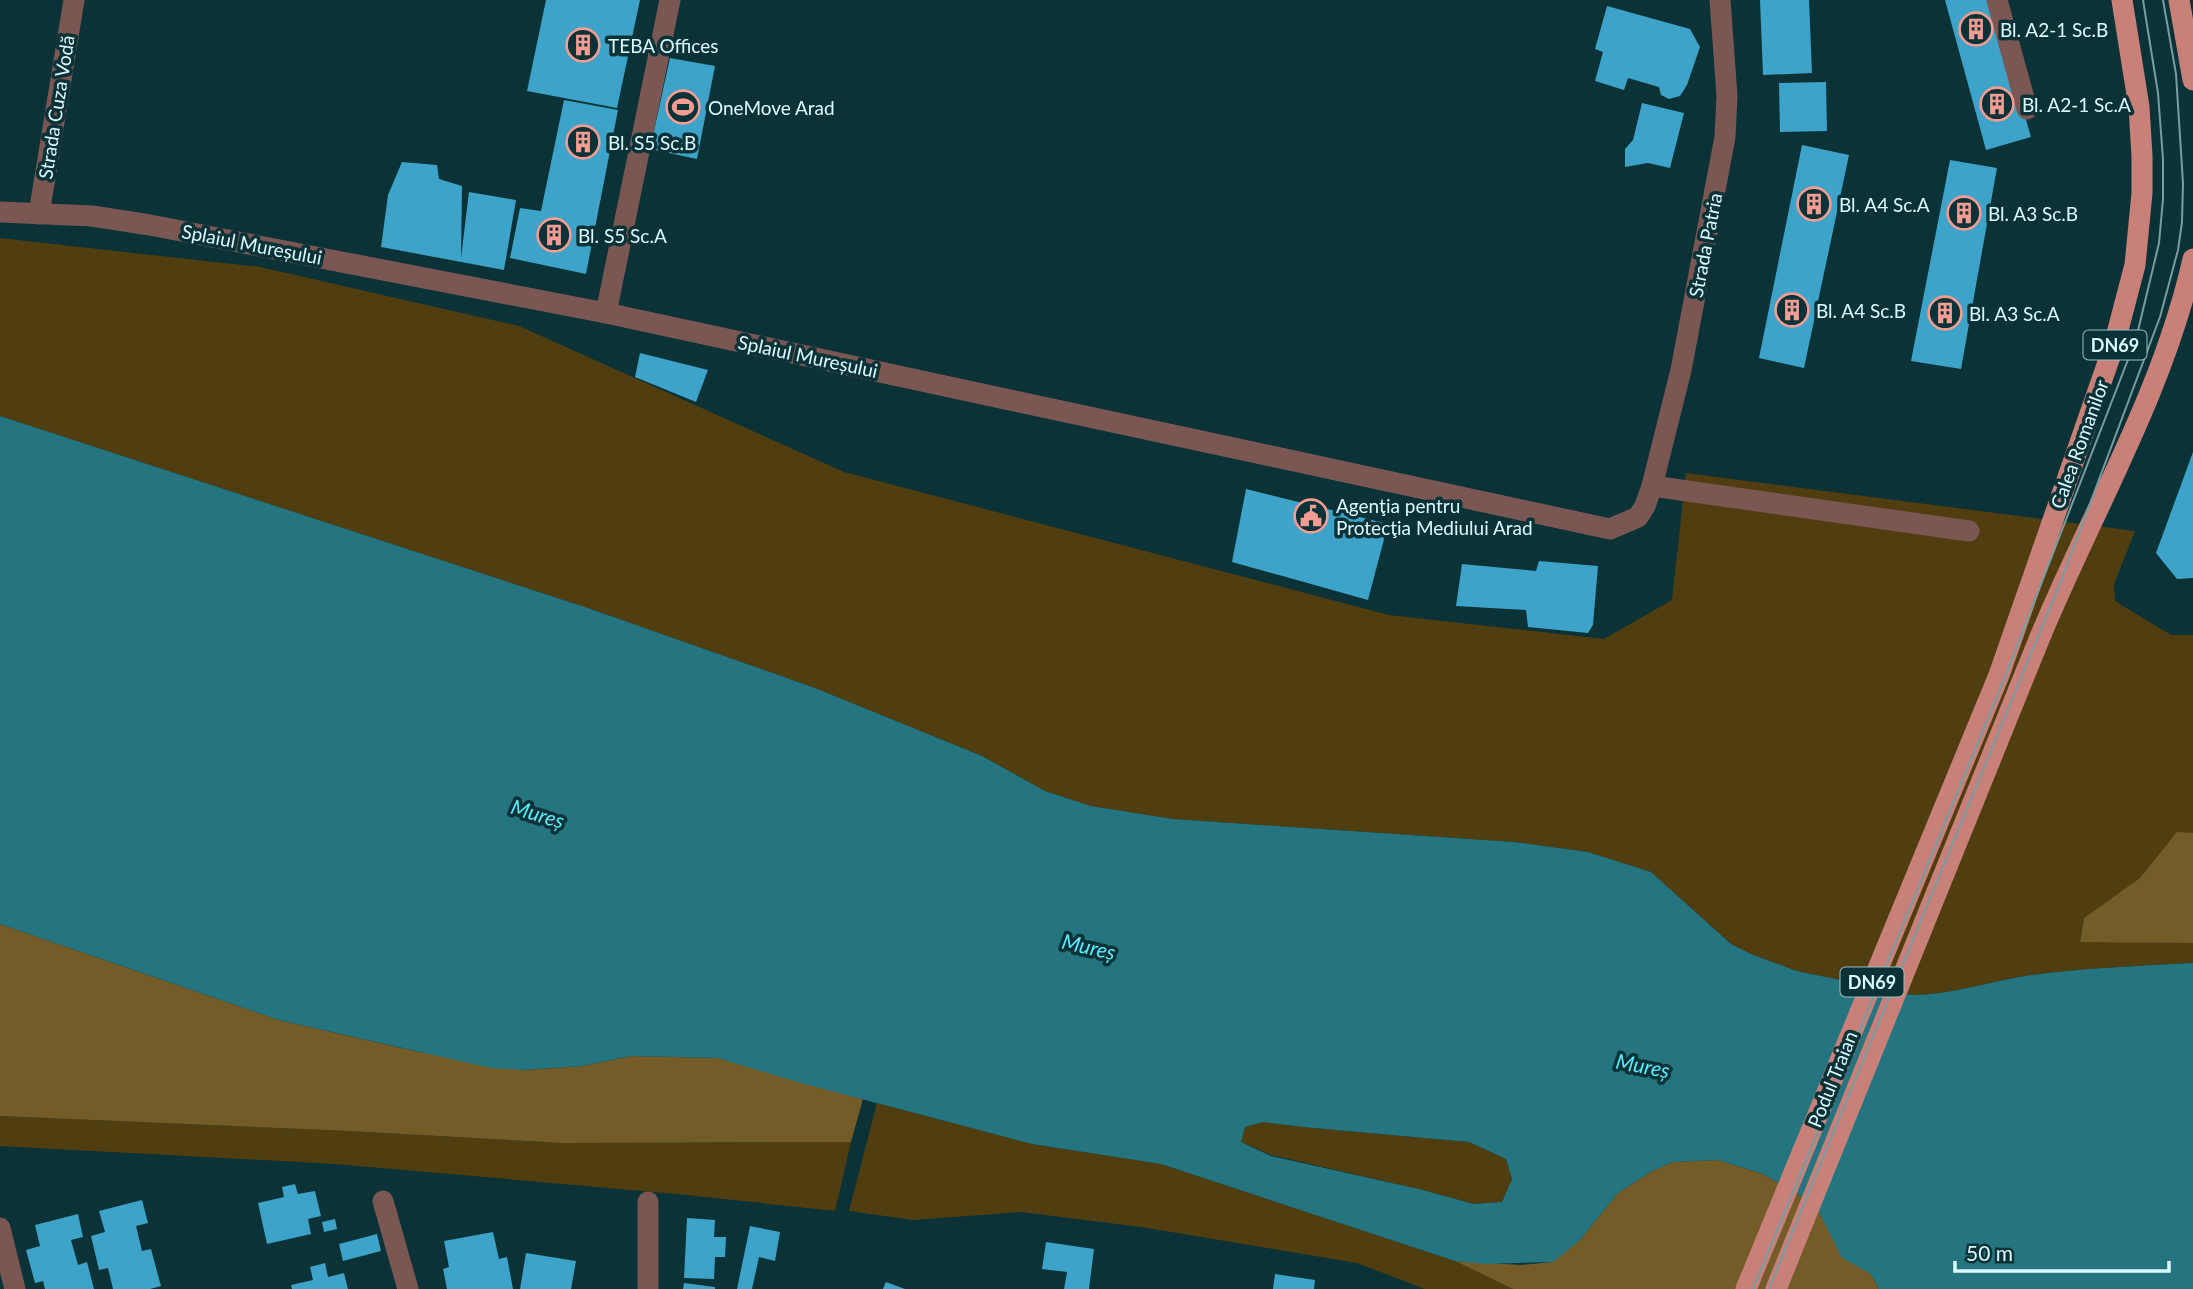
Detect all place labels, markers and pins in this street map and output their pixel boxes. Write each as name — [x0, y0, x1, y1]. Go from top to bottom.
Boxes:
building icon: Bl. A2-1 Sc.B — [1957, 10, 1995, 48]
place label: Bl. A2-1 Sc.B — [2000, 18, 2108, 41]
building icon: TEBA Offices — [564, 26, 602, 64]
place label: TEBA Offices — [608, 34, 719, 57]
building icon: Bl. A2-1 Sc.A — [1978, 85, 2016, 123]
sports icon: OneMove Arad — [664, 88, 702, 126]
place label: Bl. A2-1 Sc.A — [2022, 93, 2131, 116]
place label: OneMove Arad — [708, 96, 835, 119]
building icon: Bl. S5 Sc.B — [564, 123, 602, 161]
place label: Bl. S5 Sc.B — [608, 131, 696, 154]
building icon: Bl. A4 Sc.A — [1795, 185, 1833, 223]
place label: Bl. A4 Sc.A — [1839, 193, 1930, 216]
building icon: Bl. A3 Sc.B — [1945, 194, 1983, 232]
place label: Bl. A3 Sc.B — [1988, 202, 2078, 225]
building icon: Bl. S5 Sc.A — [535, 216, 573, 254]
place label: Bl. S5 Sc.A — [578, 224, 667, 247]
building icon: Bl. A4 Sc.B — [1773, 291, 1811, 329]
building icon: Bl. A3 Sc.A — [1926, 294, 1964, 332]
place label: Bl. A4 Sc.B — [1816, 299, 1906, 322]
place label: Bl. A3 Sc.A — [1969, 302, 2060, 325]
place label: Agenţia pentru Protecţia Mediului Arad — [1336, 494, 1533, 539]
public building icon: Agenţia pentru Protecţia Mediului Arad — [1292, 497, 1330, 535]

